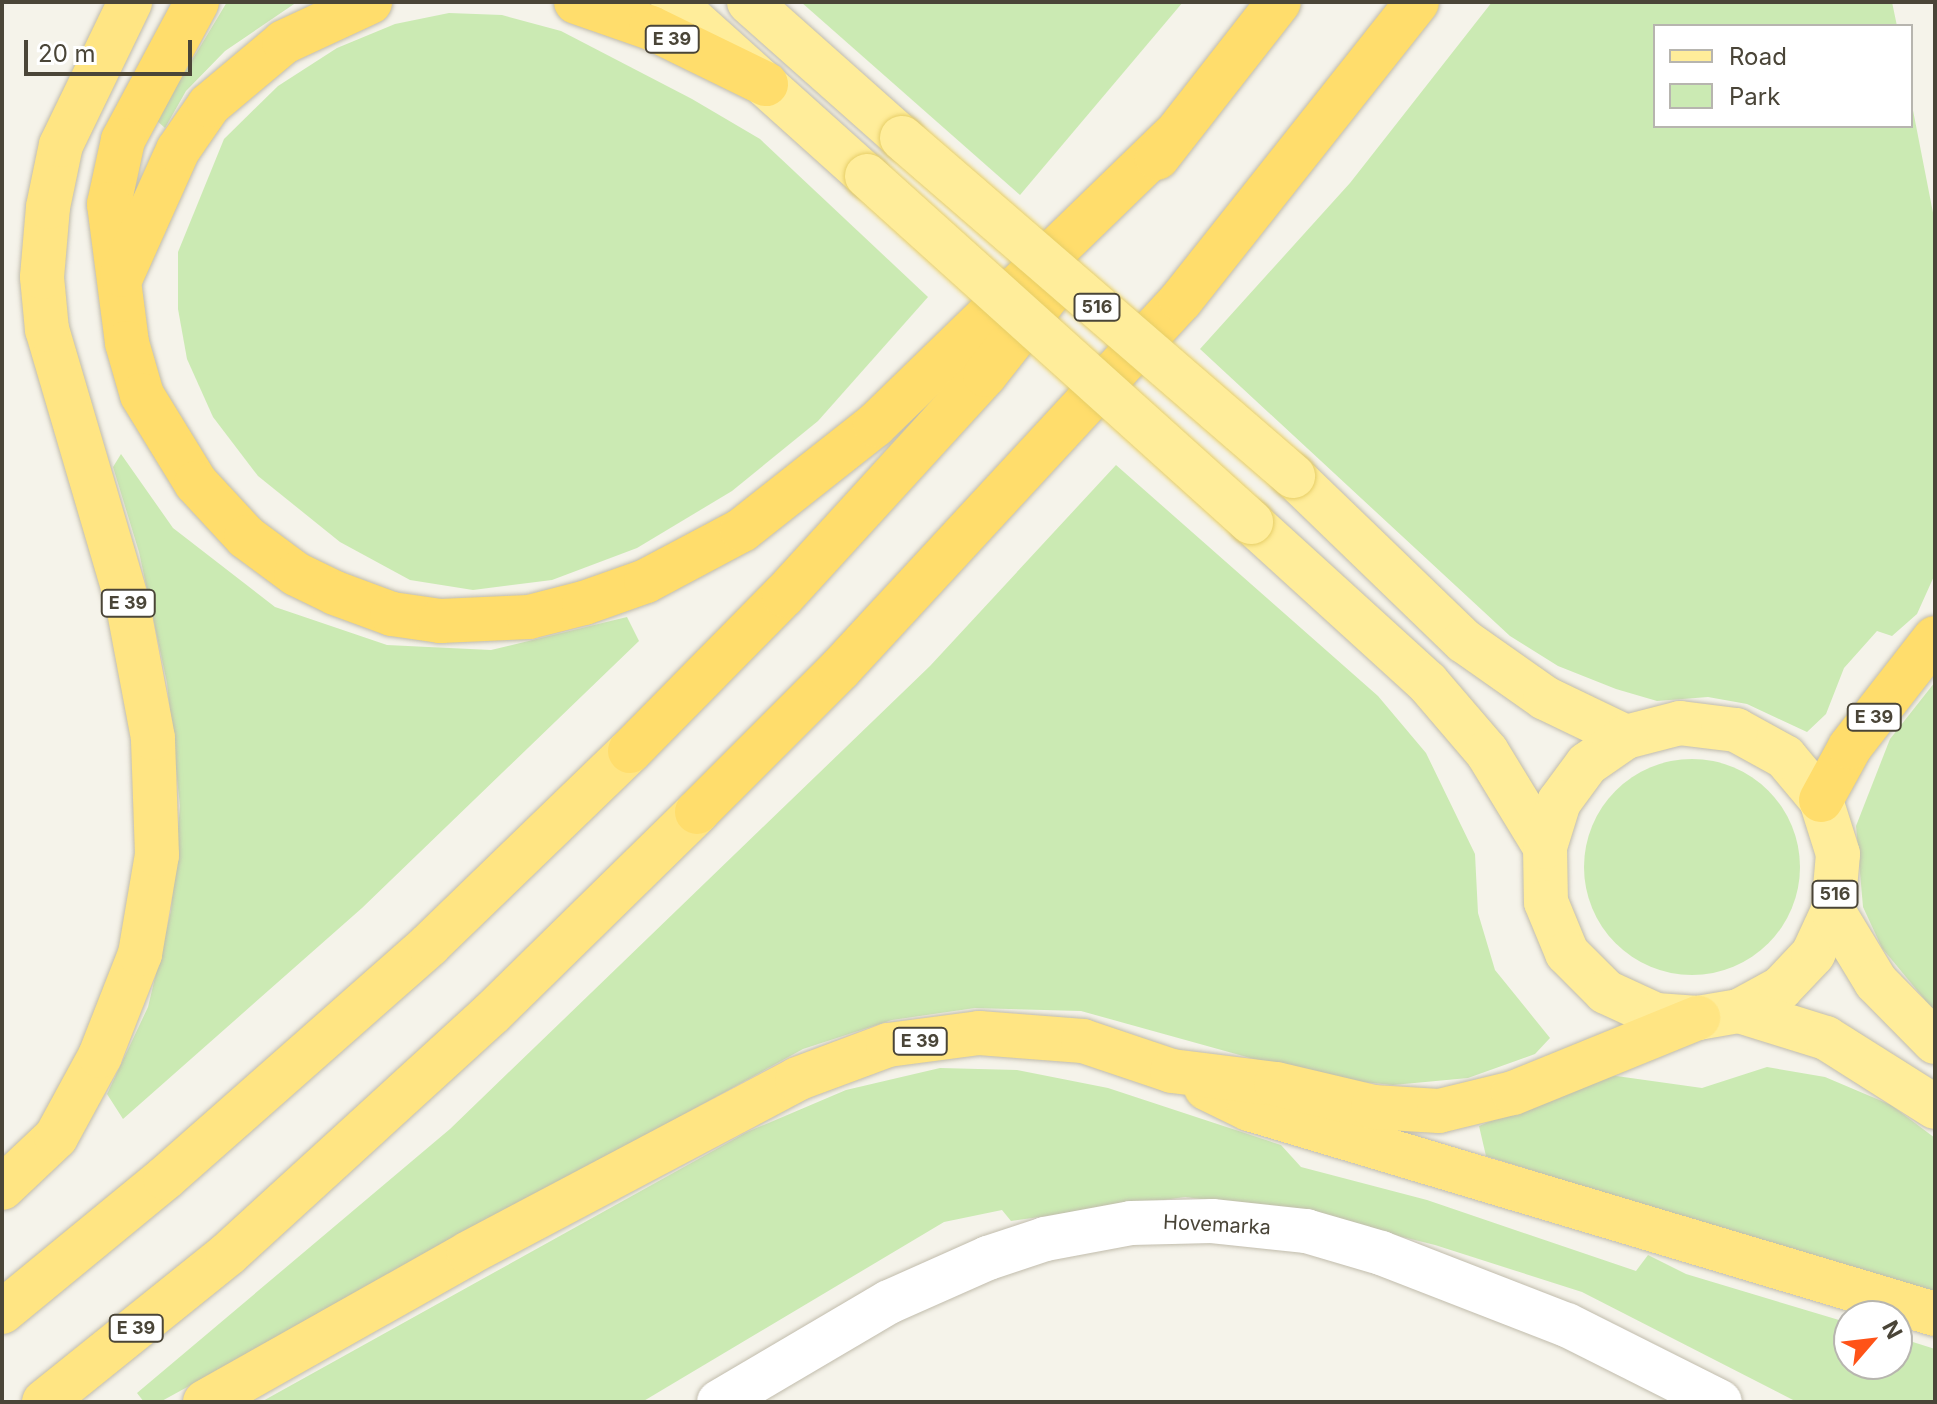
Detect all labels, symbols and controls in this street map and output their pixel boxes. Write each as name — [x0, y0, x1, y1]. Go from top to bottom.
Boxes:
scale bar — [28, 24, 196, 74]
legend — [1653, 24, 1913, 128]
road number: E 39 — [644, 25, 700, 53]
text: 20 m — [38, 39, 96, 68]
text: Road — [1729, 42, 1787, 71]
text: Park — [1729, 82, 1780, 111]
road number: 516 — [1073, 293, 1121, 321]
road number: E 39 — [100, 589, 156, 617]
road number: E 39 — [1846, 703, 1902, 731]
road number: 516 — [1811, 880, 1859, 908]
road number: E 39 — [892, 1027, 948, 1055]
street label: Hovemarka — [1163, 1210, 1271, 1240]
north arrow — [1833, 1300, 1913, 1380]
road number: E 39 — [108, 1314, 164, 1342]
text: N — [1877, 1316, 1908, 1343]

